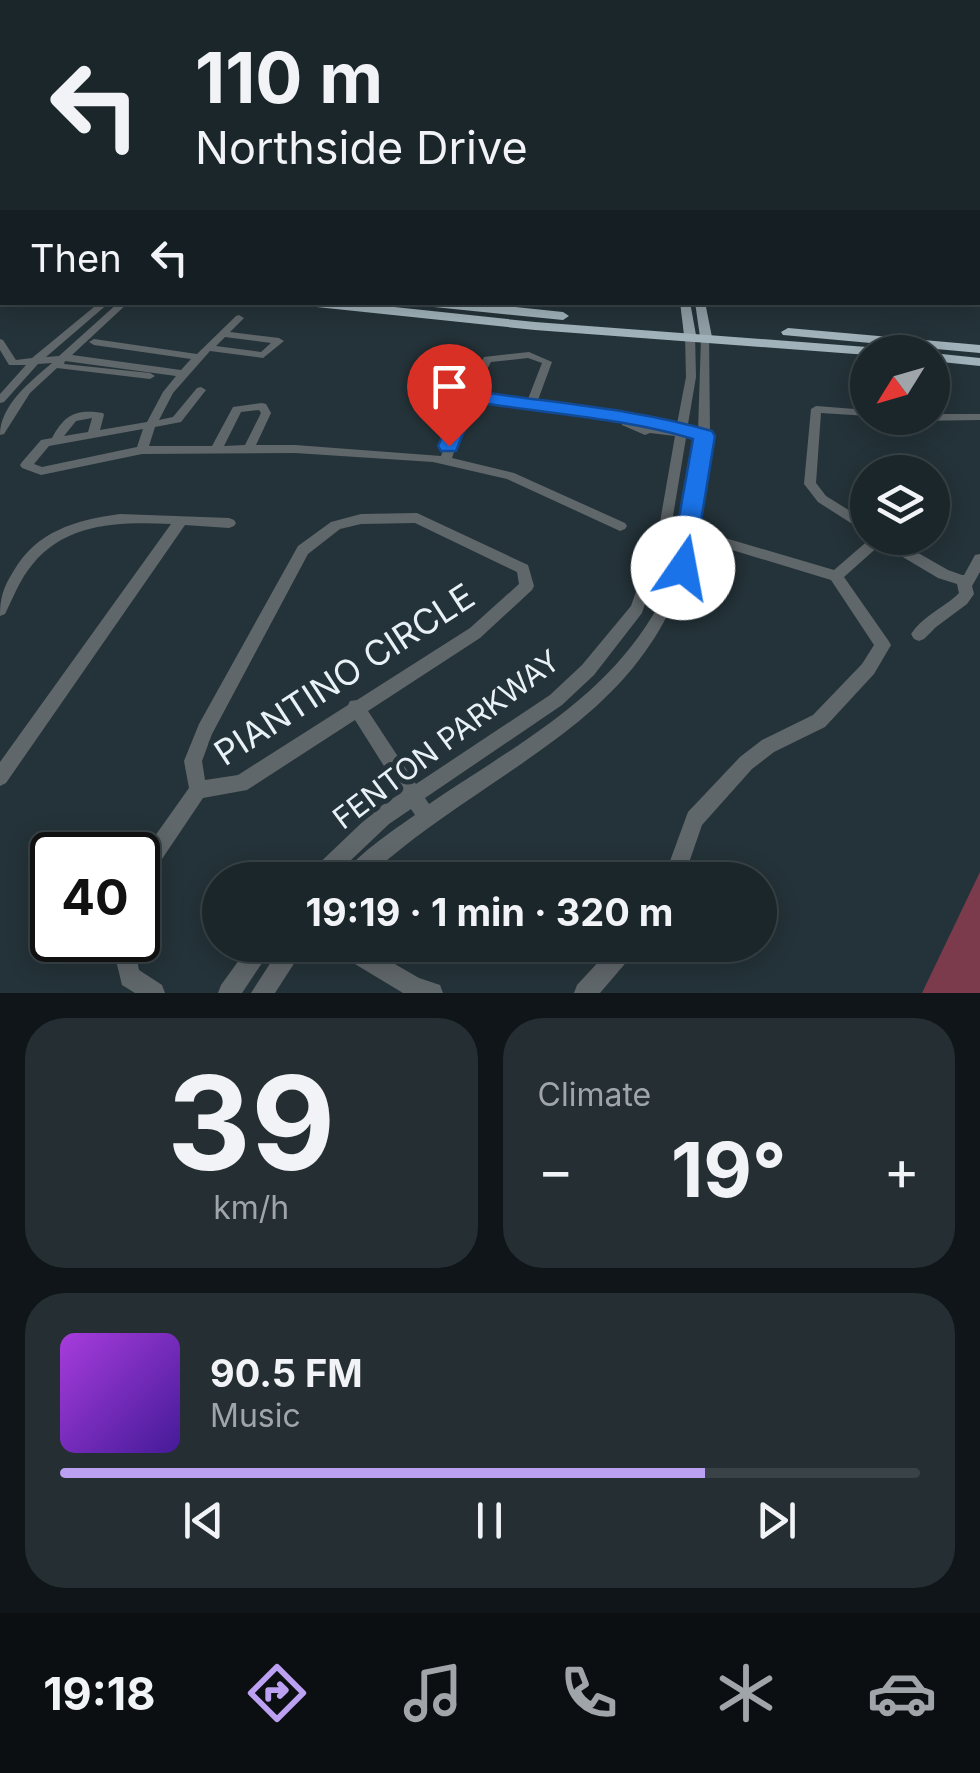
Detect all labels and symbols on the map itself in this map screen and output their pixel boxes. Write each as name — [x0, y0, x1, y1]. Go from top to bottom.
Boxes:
north arrow — [850, 335, 950, 435]
pin — [407, 344, 492, 447]
position arrow — [631, 516, 735, 620]
street label: PIANTINO CIRCLE — [206, 574, 482, 774]
street label: FENTON PARKWAY — [326, 642, 566, 836]
speed limit sign: 40 — [30, 832, 160, 962]

